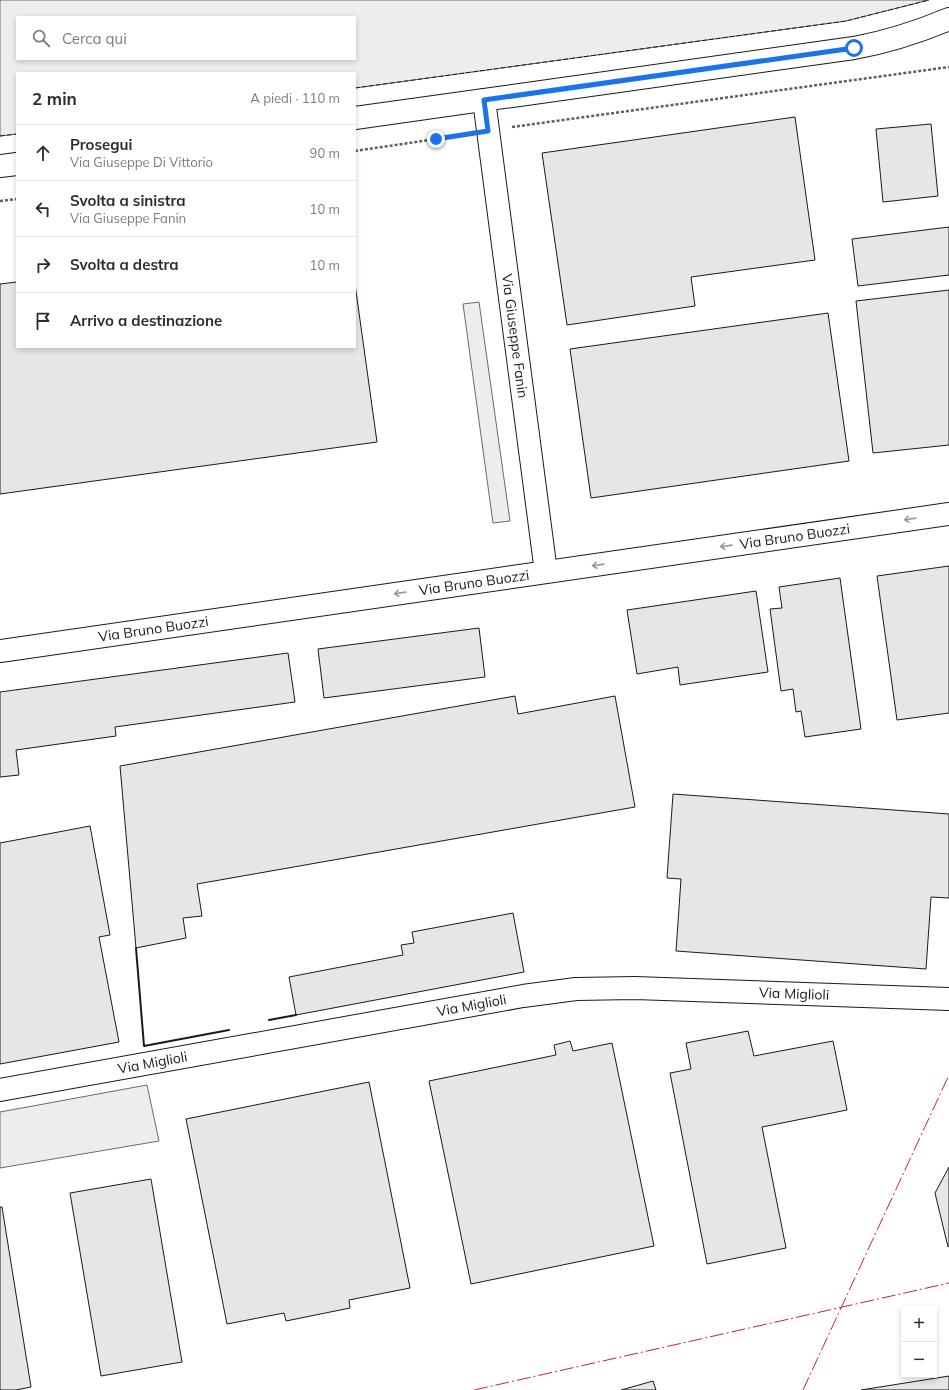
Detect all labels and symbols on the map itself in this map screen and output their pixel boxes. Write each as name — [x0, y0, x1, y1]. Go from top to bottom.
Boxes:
route start — [845, 39, 863, 57]
route end — [427, 130, 445, 148]
street label: Via Giuseppe Fanin — [498, 273, 532, 399]
one-way arrow — [904, 515, 917, 523]
street label: Via Bruno Buozzi — [738, 519, 851, 553]
one-way arrow — [720, 542, 733, 550]
one-way arrow — [592, 561, 605, 569]
street label: Via Bruno Buozzi — [418, 566, 530, 599]
one-way arrow — [394, 589, 407, 597]
street label: Via Bruno Buozzi — [97, 612, 210, 646]
street label: Via Miglioli — [759, 983, 830, 1004]
street label: Via Miglioli — [435, 990, 508, 1020]
street label: Via Miglioli — [116, 1047, 189, 1078]

